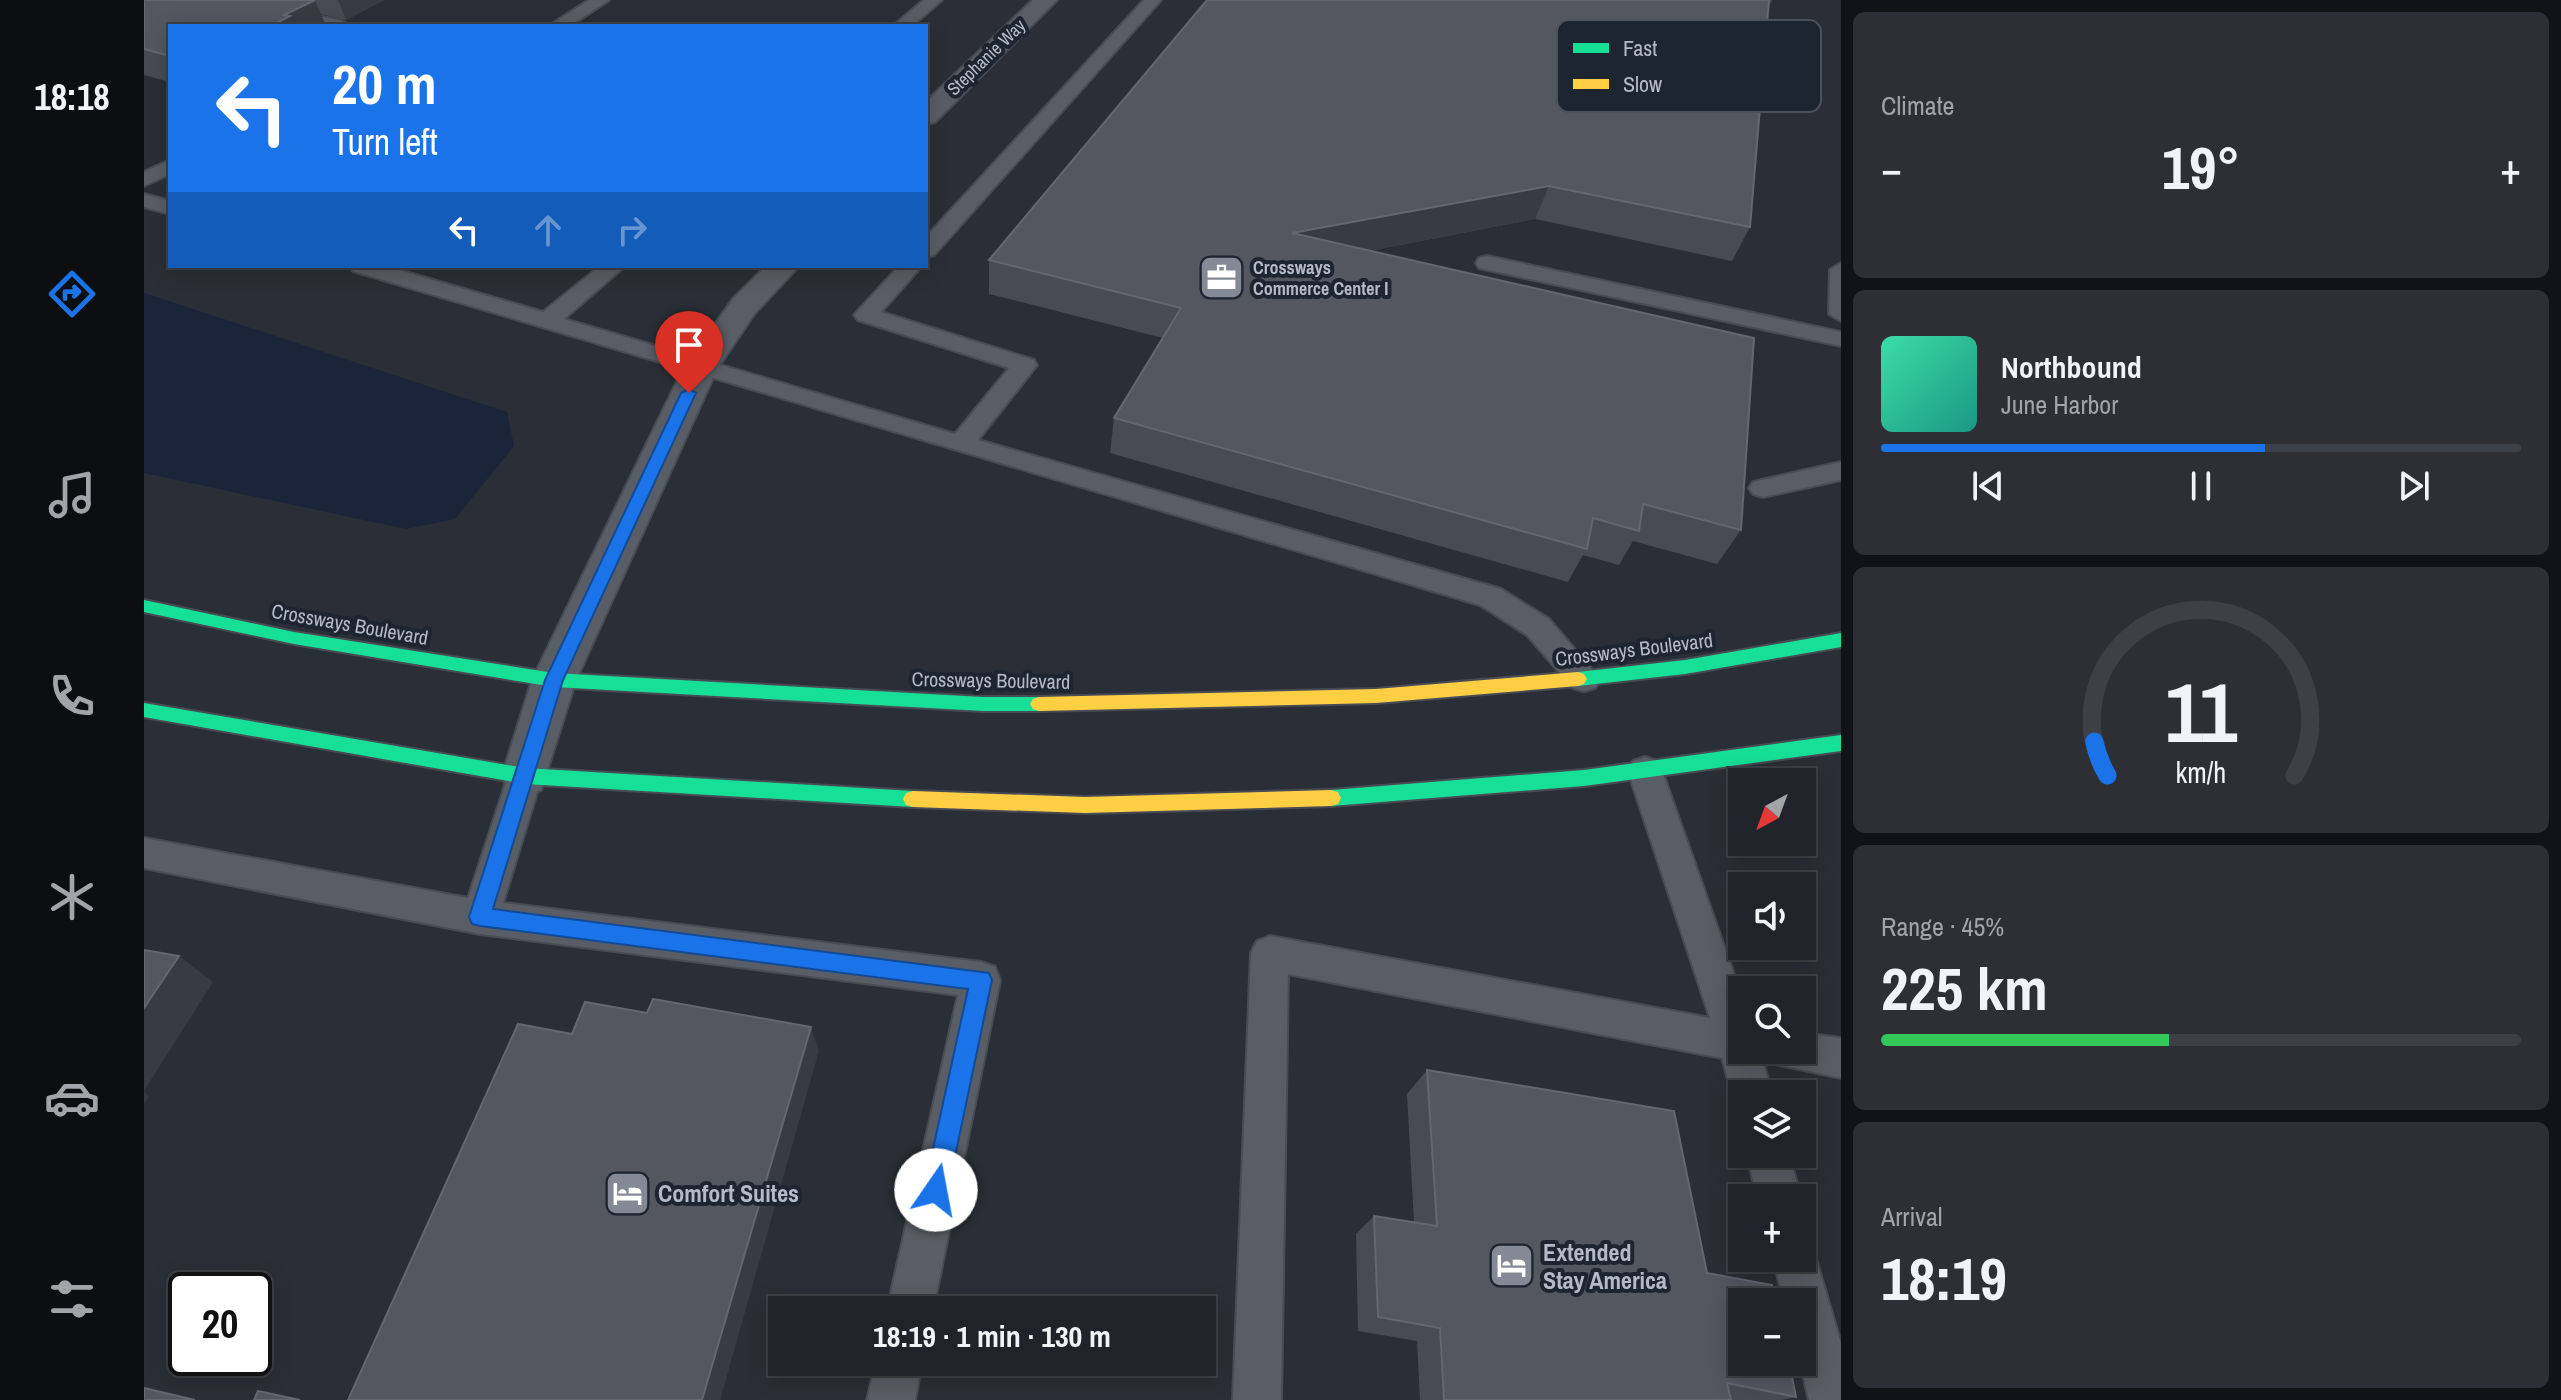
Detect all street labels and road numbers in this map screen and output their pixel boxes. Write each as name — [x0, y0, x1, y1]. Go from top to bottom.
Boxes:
street label: Stephanie Way — [941, 13, 1031, 101]
street label: Crossways Boulevard — [270, 597, 430, 651]
street label: Crossways Boulevard — [1554, 626, 1714, 672]
street label: Crossways Boulevard — [911, 665, 1071, 695]

